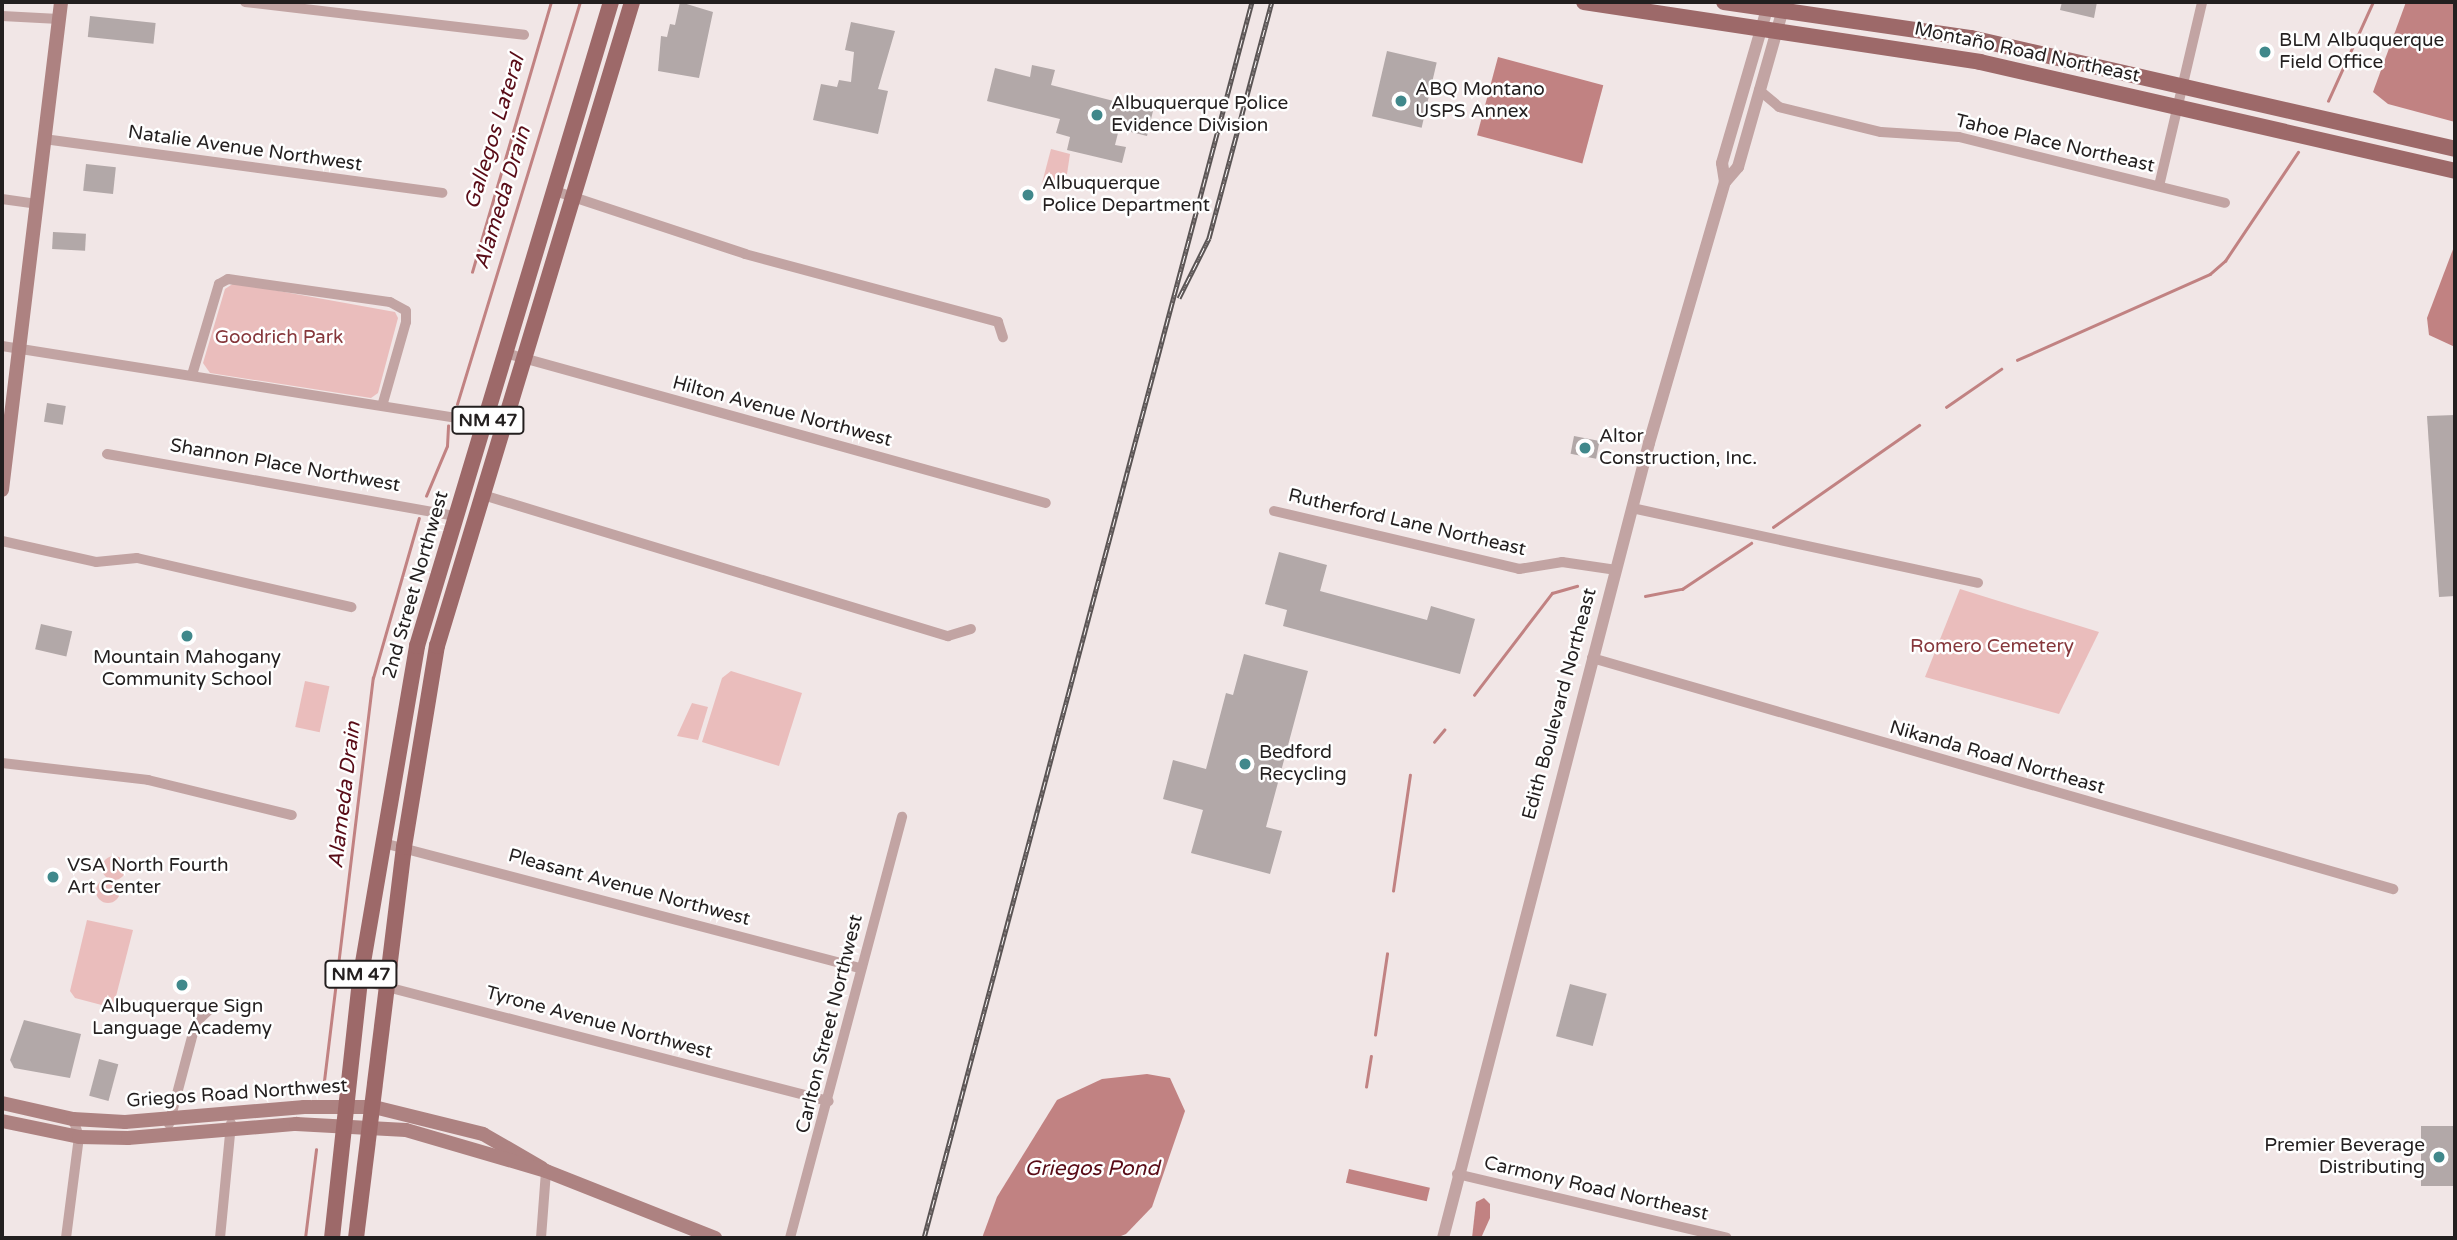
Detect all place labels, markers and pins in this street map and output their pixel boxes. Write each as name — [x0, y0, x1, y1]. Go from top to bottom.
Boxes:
place label: BLM Albuquerque Field Office — [2279, 30, 2444, 74]
marker: BLM Albuquerque Field Office — [2257, 44, 2273, 60]
place label: ABQ Montano USPS Annex — [1415, 79, 1545, 123]
place label: Albuquerque Police Evidence Division — [1111, 93, 1288, 137]
marker: ABQ Montano USPS Annex — [1393, 93, 1409, 109]
marker: Albuquerque Police Evidence Division — [1089, 107, 1105, 123]
place label: Albuquerque Police Department — [1042, 173, 1210, 217]
marker: Albuquerque Police Department — [1020, 187, 1036, 203]
place label: Altor Construction, Inc. — [1599, 426, 1757, 470]
marker: Altor Construction, Inc. — [1577, 440, 1593, 456]
marker: Mountain Mahogany Community School — [179, 628, 195, 644]
place label: Mountain Mahogany Community School — [93, 647, 281, 691]
place label: Bedford Recycling — [1259, 742, 1347, 786]
marker: Bedford Recycling — [1237, 756, 1253, 772]
place label: VSA North Fourth Art Center — [67, 855, 229, 899]
marker: VSA North Fourth Art Center — [45, 869, 61, 885]
marker: Albuquerque Sign Language Academy — [174, 977, 190, 993]
place label: Albuquerque Sign Language Academy — [92, 996, 272, 1040]
place label: Premier Beverage Distributing — [2264, 1135, 2425, 1179]
marker: Premier Beverage Distributing — [2431, 1149, 2447, 1165]

